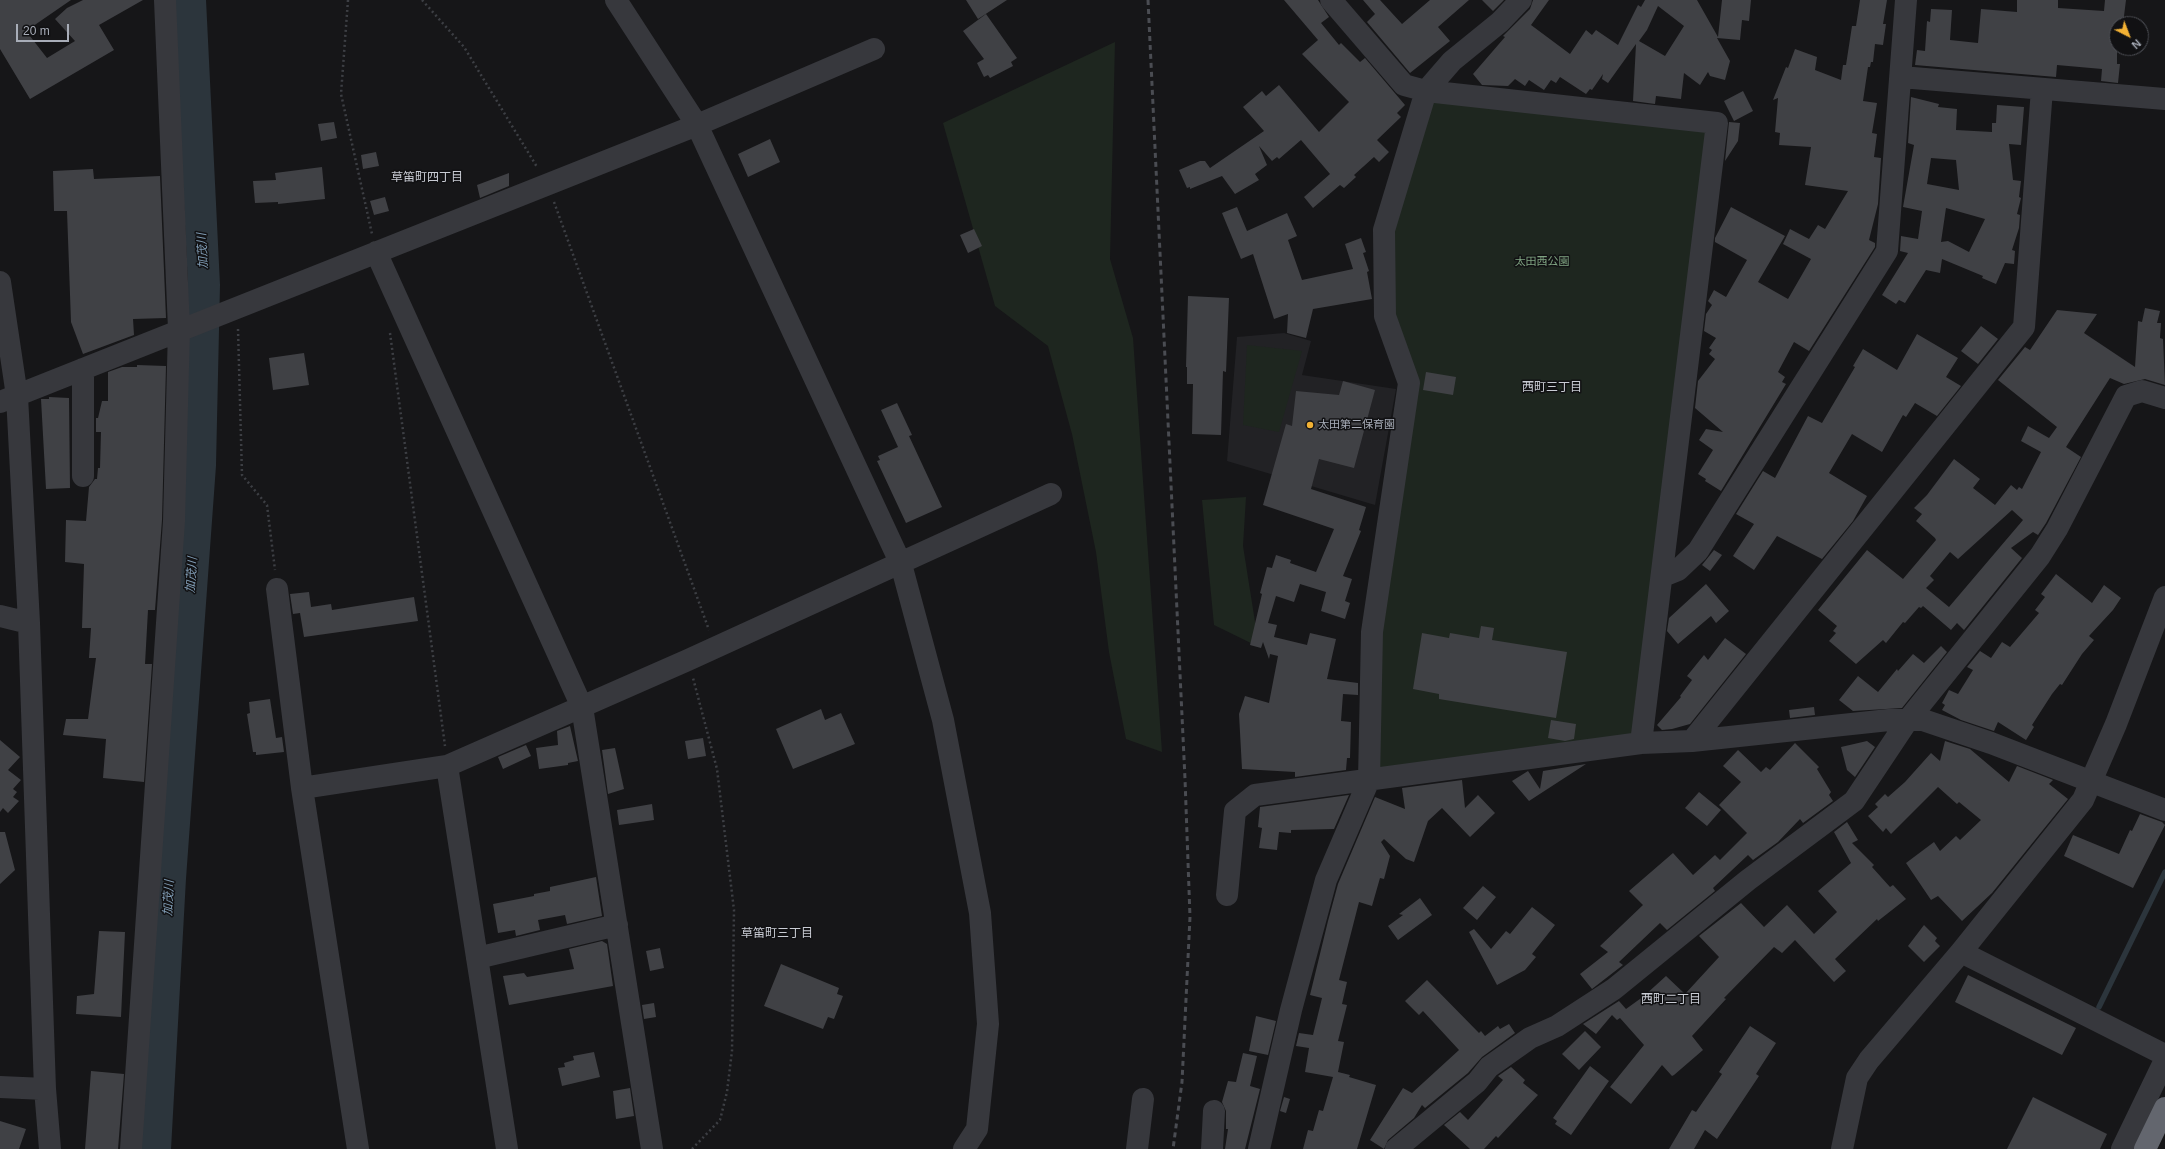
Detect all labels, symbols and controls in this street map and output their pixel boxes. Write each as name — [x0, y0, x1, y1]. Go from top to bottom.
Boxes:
scale bar — [18, 16, 71, 42]
north arrow — [2109, 16, 2149, 56]
text: 20 m — [23, 24, 50, 38]
text: N — [2129, 37, 2143, 51]
district label: 草笛町四丁目 — [391, 171, 463, 185]
water label: 加茂川 — [195, 233, 211, 269]
park label: 太田西公園 — [1515, 255, 1569, 269]
district label: 西町三丁目 — [1522, 381, 1582, 395]
place label: 太田第二保育園 — [1318, 418, 1395, 432]
marker: 太田第二保育園 — [1305, 420, 1315, 430]
water label: 加茂川 — [184, 557, 200, 593]
water label: 加茂川 — [161, 880, 177, 916]
district label: 草笛町三丁目 — [741, 927, 813, 941]
district label: 西町二丁目 — [1641, 993, 1701, 1007]

